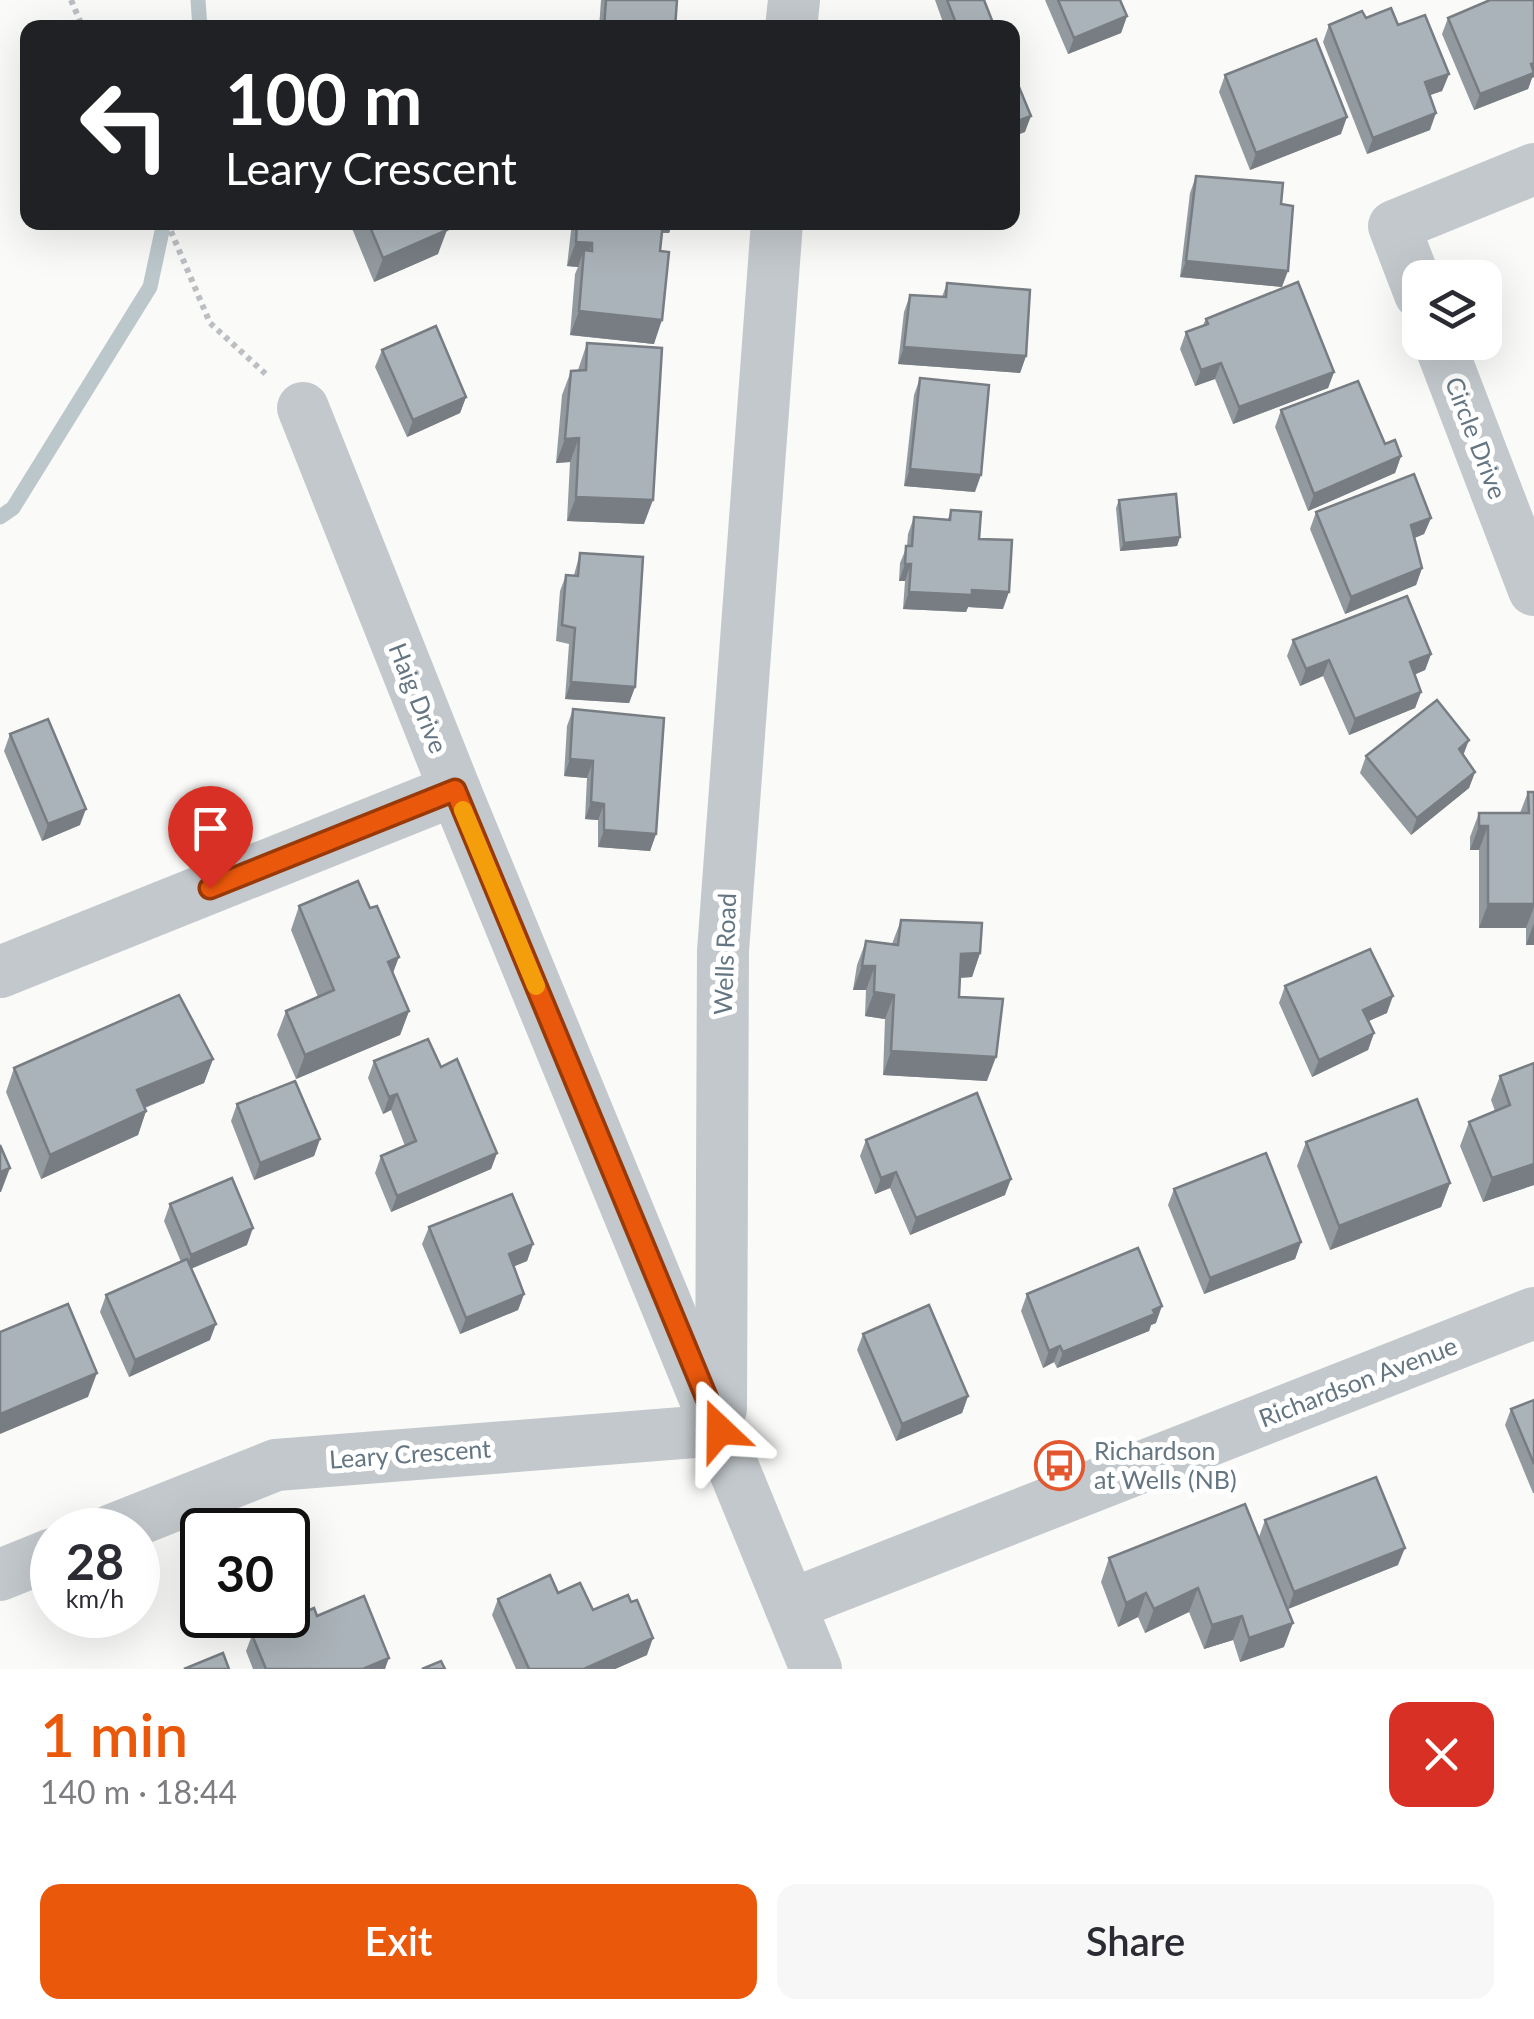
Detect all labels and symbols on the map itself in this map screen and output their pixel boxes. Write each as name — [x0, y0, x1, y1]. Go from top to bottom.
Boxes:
street label: Circle Drive — [1440, 372, 1514, 503]
street label: Haig Drive — [383, 638, 455, 757]
pin — [168, 786, 253, 889]
street label: Wells Road — [707, 892, 741, 1016]
street label: Richardson Avenue — [1254, 1329, 1461, 1433]
position arrow — [668, 1378, 772, 1482]
street label: Leary Crescent — [328, 1432, 492, 1474]
place label: Richardson at Wells (NB) — [1094, 1435, 1237, 1494]
bus stop icon: Richardson at Wells (NB) — [1033, 1439, 1085, 1491]
speed limit sign: 30 — [180, 1508, 310, 1638]

